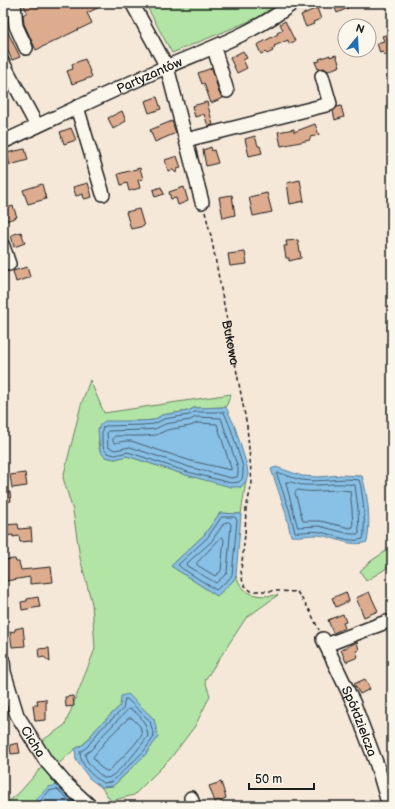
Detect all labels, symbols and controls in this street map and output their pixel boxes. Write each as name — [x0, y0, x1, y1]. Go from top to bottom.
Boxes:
north arrow — [337, 18, 377, 58]
text: N — [354, 22, 366, 36]
street label: Partyzantów — [114, 54, 185, 97]
street label: Bukowa — [218, 319, 242, 366]
street label: Spółdzielcza — [338, 684, 380, 759]
street label: Cicha — [17, 723, 48, 760]
scale bar — [249, 765, 314, 791]
text: 50 m — [255, 772, 282, 787]

